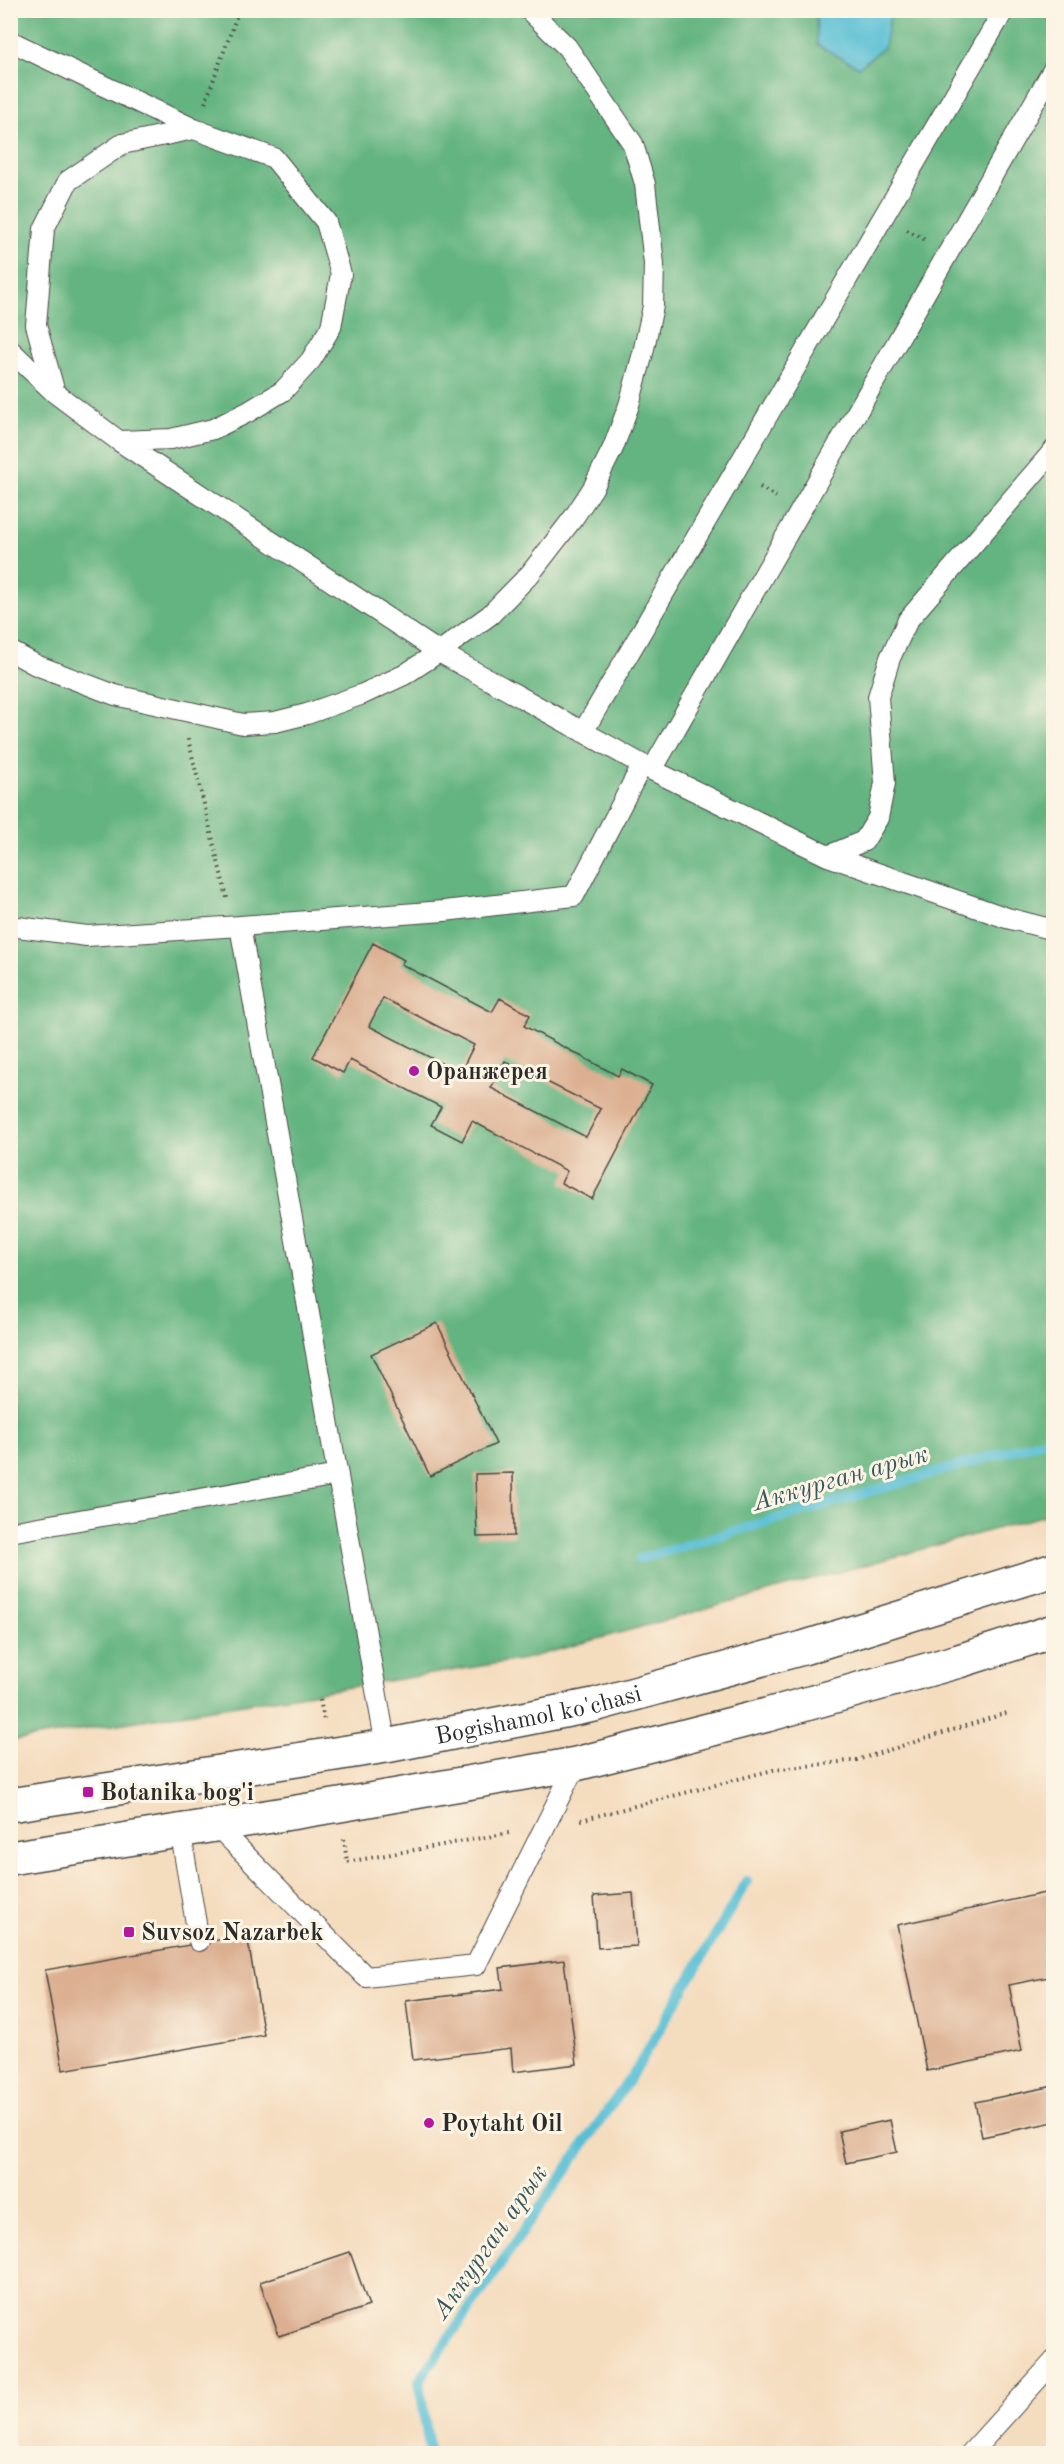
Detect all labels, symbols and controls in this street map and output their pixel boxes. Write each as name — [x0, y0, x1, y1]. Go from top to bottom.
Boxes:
place label: Оранжерея — [426, 1061, 548, 1085]
marker: Оранжерея — [407, 1064, 421, 1078]
water label: Аккурган арык — [748, 1441, 931, 1517]
street label: Bogishamol ko'chasi — [434, 1683, 644, 1750]
place label: Botanika bog'i — [100, 1782, 254, 1806]
marker: Botanika bog'i — [81, 1785, 95, 1799]
place label: Suvsoz Nazarbek — [141, 1922, 324, 1946]
marker: Suvsoz Nazarbek — [122, 1925, 136, 1939]
place label: Poytaht Oil — [441, 2113, 563, 2137]
marker: Poytaht Oil — [422, 2116, 436, 2130]
water label: Аккурган арык — [427, 2160, 553, 2326]

